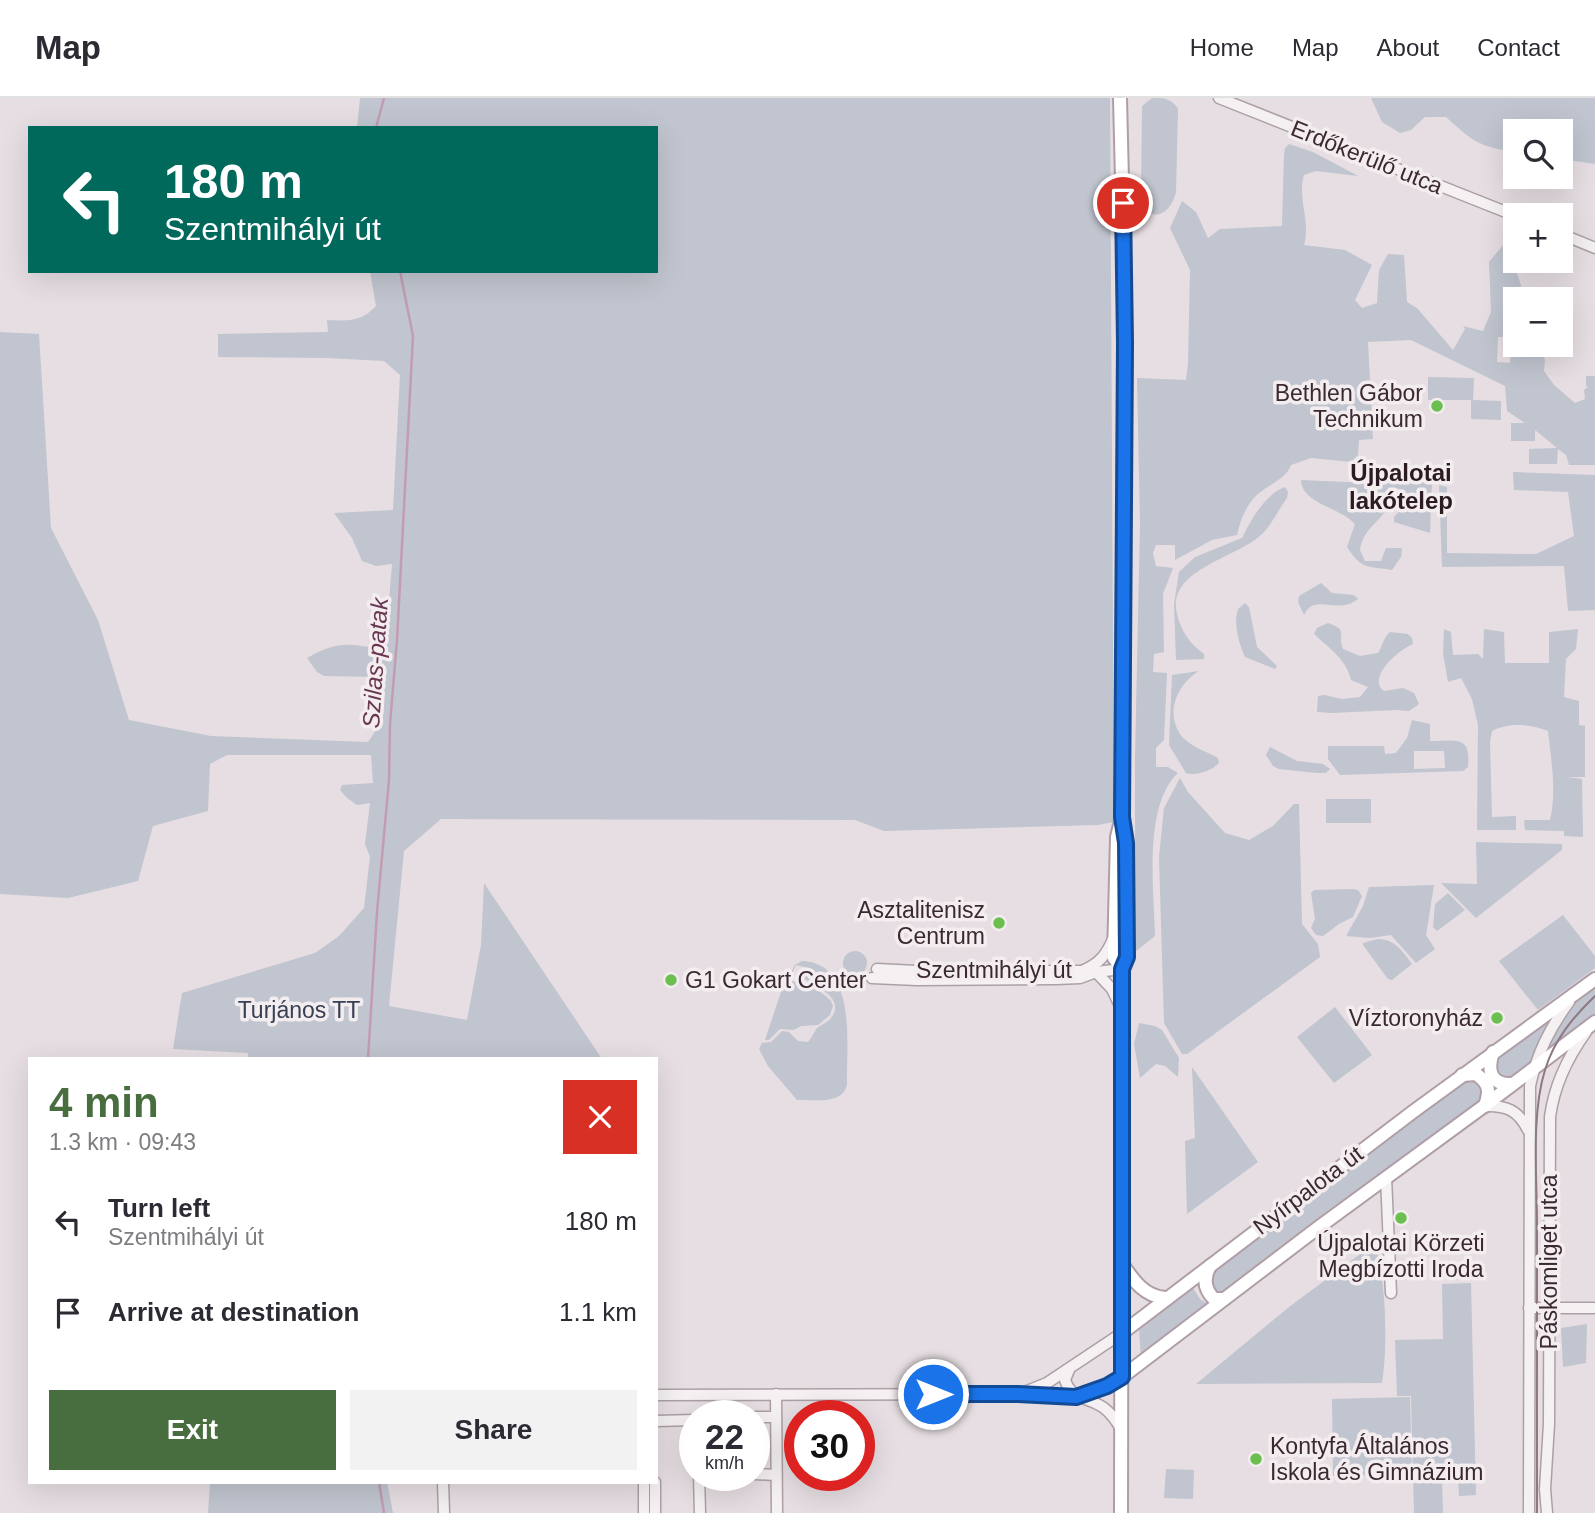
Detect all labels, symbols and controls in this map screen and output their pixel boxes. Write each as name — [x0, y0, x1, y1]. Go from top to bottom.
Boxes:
text: Map — [35, 29, 101, 66]
text: Home — [1190, 34, 1254, 61]
text: Map — [1292, 34, 1339, 61]
text: About — [1377, 34, 1439, 61]
text: Contact — [1477, 34, 1560, 61]
street label: Erdőkerülő utca — [1287, 115, 1447, 199]
map controls — [1503, 119, 1573, 357]
button: search — [1503, 119, 1573, 189]
icon: left — [49, 154, 140, 245]
text: 180 m — [164, 154, 303, 208]
pin — [1093, 173, 1153, 233]
icon: arrive — [1104, 184, 1142, 222]
button: + — [1503, 203, 1573, 273]
text: Szentmihályi út — [164, 211, 381, 247]
button: − — [1503, 287, 1573, 357]
place label: Bethlen Gábor Technikum — [1275, 380, 1423, 432]
marker: Bethlen Gábor Technikum — [1429, 398, 1445, 414]
district label: Újpalotai lakótelep — [1349, 459, 1453, 514]
water label: Szilas-patak — [357, 595, 393, 729]
place label: Asztalitenisz Centrum — [857, 897, 985, 949]
marker: Asztalitenisz Centrum — [991, 915, 1007, 931]
street label: Szentmihályi út — [916, 957, 1073, 983]
place label: G1 Gokart Center — [685, 967, 867, 993]
marker: G1 Gokart Center — [663, 972, 679, 988]
park label: Turjános TT — [238, 997, 360, 1023]
place label: Víztoronyház — [1349, 1005, 1483, 1031]
marker: Víztoronyház — [1489, 1010, 1505, 1026]
text: 4 min — [49, 1079, 159, 1126]
button: close — [563, 1080, 637, 1154]
text: 1.3 km · 09:43 — [49, 1129, 196, 1155]
street label: Nyírpalota út — [1248, 1140, 1368, 1240]
street label: Páskomliget utca — [1536, 1174, 1562, 1350]
text: Turn left — [108, 1193, 210, 1223]
icon: left — [49, 1203, 87, 1241]
text: 180 m — [565, 1206, 637, 1236]
marker: Újpalotai Körzeti Megbízotti Iroda — [1393, 1210, 1409, 1226]
text: Szentmihályi út — [108, 1224, 264, 1250]
place label: Újpalotai Körzeti Megbízotti Iroda — [1317, 1230, 1485, 1282]
icon: arrive — [49, 1294, 87, 1332]
text: Arrive at destination — [108, 1297, 359, 1327]
text: 1.1 km — [559, 1297, 637, 1327]
position arrow — [896, 1357, 970, 1431]
button: Exit — [49, 1390, 336, 1470]
button: Share — [350, 1390, 637, 1470]
speed limit sign: 30 — [784, 1400, 875, 1491]
text: 22 — [705, 1417, 744, 1456]
place label: Kontyfa Általános Iskola és Gimnázium — [1270, 1433, 1483, 1485]
marker: Kontyfa Általános Iskola és Gimnázium — [1248, 1451, 1264, 1467]
text: km/h — [705, 1453, 744, 1473]

